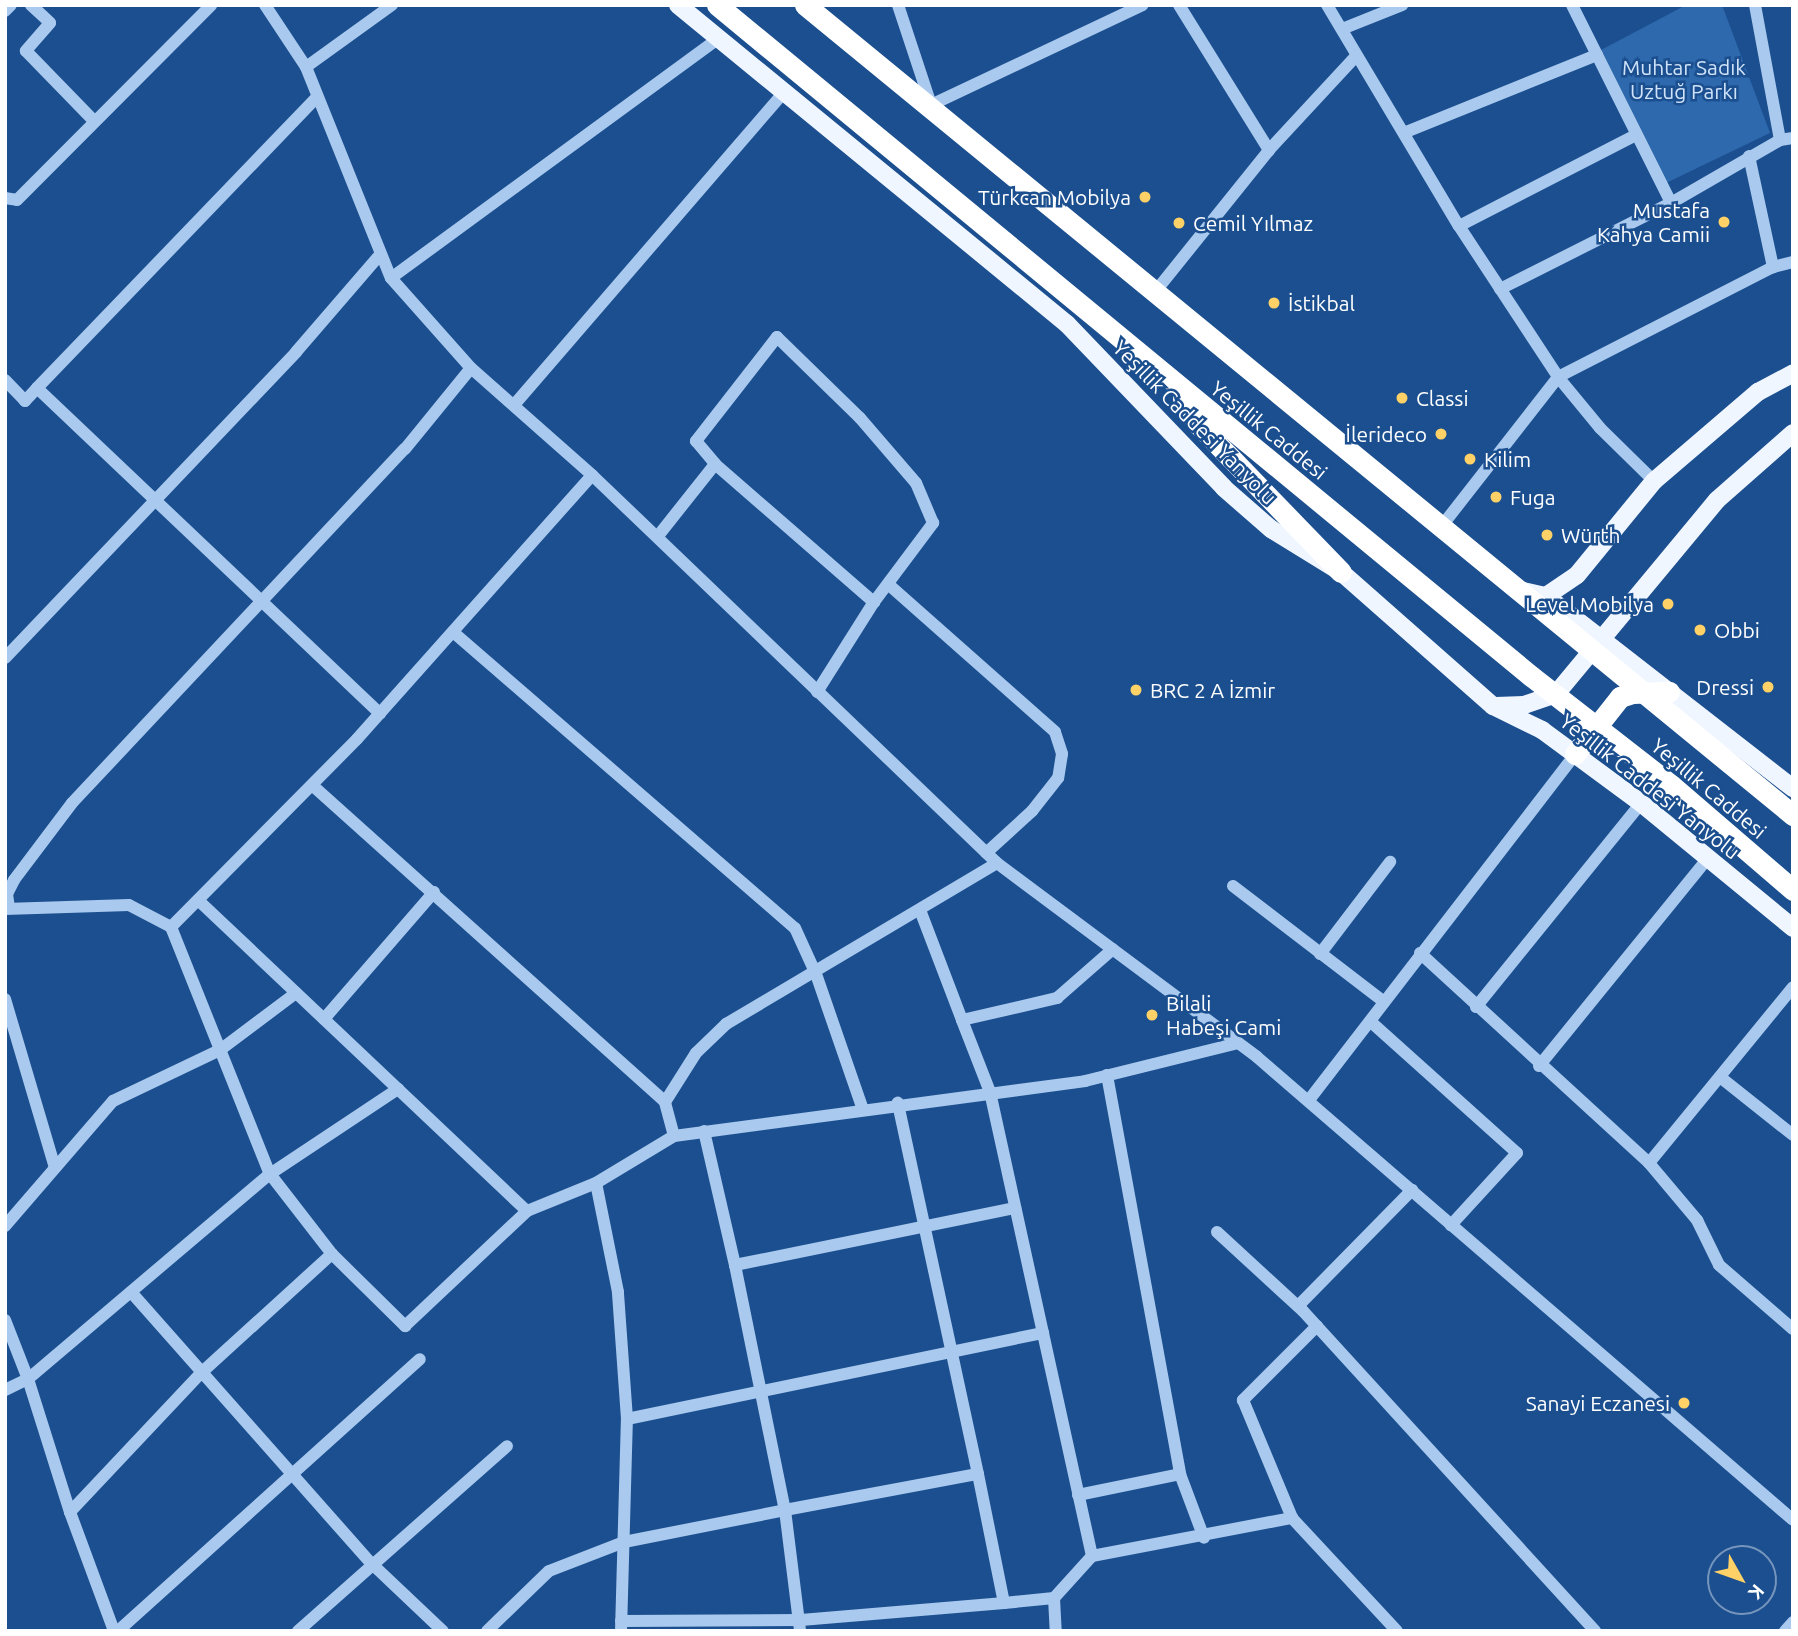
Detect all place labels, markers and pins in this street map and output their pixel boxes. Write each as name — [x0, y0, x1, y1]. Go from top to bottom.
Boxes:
place label: Türkcan Mobilya — [978, 184, 1131, 210]
marker: Türkcan Mobilya — [1137, 189, 1153, 205]
place label: Mustafa Kahya Camii — [1597, 197, 1710, 247]
place label: Cemil Yılmaz — [1193, 210, 1313, 236]
marker: Mustafa Kahya Camii — [1716, 214, 1732, 230]
marker: Cemil Yılmaz — [1171, 215, 1187, 231]
place label: İstikbal — [1288, 290, 1355, 316]
marker: İstikbal — [1266, 295, 1282, 311]
place label: Classi — [1416, 385, 1469, 411]
marker: Classi — [1394, 390, 1410, 406]
place label: İlerideco — [1346, 421, 1427, 447]
marker: İlerideco — [1433, 426, 1449, 442]
place label: Kilim — [1484, 446, 1531, 472]
marker: Kilim — [1462, 451, 1478, 467]
place label: Fuga — [1510, 484, 1556, 510]
marker: Fuga — [1488, 489, 1504, 505]
place label: Würth — [1561, 522, 1620, 548]
marker: Würth — [1539, 527, 1555, 543]
place label: Level Mobilya — [1525, 591, 1654, 617]
marker: Level Mobilya — [1660, 596, 1676, 612]
place label: Obbi — [1714, 617, 1760, 643]
marker: Obbi — [1692, 622, 1708, 638]
place label: Dressi — [1696, 674, 1754, 700]
place label: BRC 2 A İzmir — [1150, 677, 1275, 703]
marker: Dressi — [1760, 679, 1776, 695]
marker: BRC 2 A İzmir — [1128, 682, 1144, 698]
place label: Bilali Habeşi Cami — [1166, 990, 1281, 1040]
marker: Bilali Habeşi Cami — [1144, 1007, 1160, 1023]
place label: Sanayi Eczanesi — [1526, 1390, 1670, 1416]
marker: Sanayi Eczanesi — [1676, 1395, 1692, 1411]

